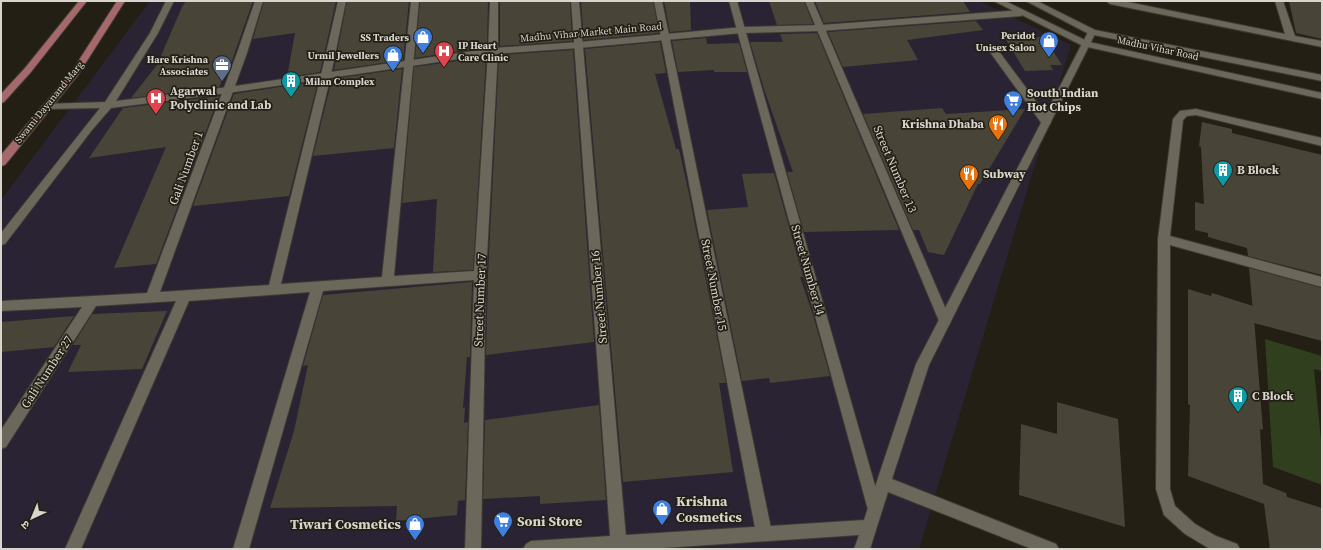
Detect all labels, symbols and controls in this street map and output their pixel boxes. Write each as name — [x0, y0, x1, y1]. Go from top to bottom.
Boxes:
street label: Madhu Vihar Market Main Road — [520, 19, 663, 45]
shop icon: SS Traders — [412, 26, 434, 54]
place label: Peridot Unisex Salon — [976, 29, 1035, 54]
shop icon: Peridot Unisex Salon — [1038, 30, 1060, 58]
place label: SS Traders — [360, 31, 409, 44]
street label: Madhu Vihar Road — [1116, 33, 1200, 63]
place label: IP Heart Care Clinic — [458, 39, 508, 64]
hospital icon: IP Heart Care Clinic — [433, 40, 455, 68]
shop icon: Urmil Jewellers — [382, 44, 404, 72]
place label: Urmil Jewellers — [307, 49, 379, 62]
place label: Hare Krishna Associates — [147, 53, 209, 78]
office icon: Hare Krishna Associates — [211, 54, 233, 82]
street label: Swami Dayanand Marg — [12, 58, 86, 146]
building icon: Milan Complex — [280, 70, 302, 98]
place label: Milan Complex — [305, 75, 375, 88]
place label: Agarwal Polyclinic and Lab — [170, 83, 271, 113]
place label: South Indian Hot Chips — [1027, 85, 1099, 115]
hospital icon: Agarwal Polyclinic and Lab — [145, 87, 167, 115]
supermarket icon: South Indian Hot Chips — [1002, 89, 1024, 117]
restaurant icon: Krishna Dhaba — [987, 113, 1009, 141]
place label: Krishna Dhaba — [902, 116, 985, 132]
street label: Street Number 13 — [869, 123, 921, 215]
street label: Gali Number 1 — [165, 129, 207, 207]
building icon: B Block — [1212, 159, 1234, 187]
place label: B Block — [1237, 162, 1280, 178]
restaurant icon: Subway — [958, 163, 980, 191]
place label: Subway — [983, 166, 1026, 182]
street label: Street Number 14 — [787, 223, 829, 317]
street label: Street Number 15 — [697, 238, 731, 332]
street label: Street Number 16 — [587, 250, 611, 344]
street label: Street Number 17 — [470, 253, 490, 347]
street label: Gali Number 27 — [18, 333, 76, 411]
building icon: C Block — [1227, 385, 1249, 413]
place label: C Block — [1252, 388, 1294, 404]
place label: Krishna Cosmetics — [676, 491, 743, 527]
north arrow — [12, 498, 52, 538]
shop icon: Krishna Cosmetics — [651, 498, 673, 526]
supermarket icon: Soni Store — [492, 510, 514, 538]
place label: Soni Store — [517, 511, 582, 531]
shop icon: Tiwari Cosmetics — [404, 513, 426, 541]
place label: Tiwari Cosmetics — [290, 514, 402, 534]
text: उ — [17, 517, 33, 532]

